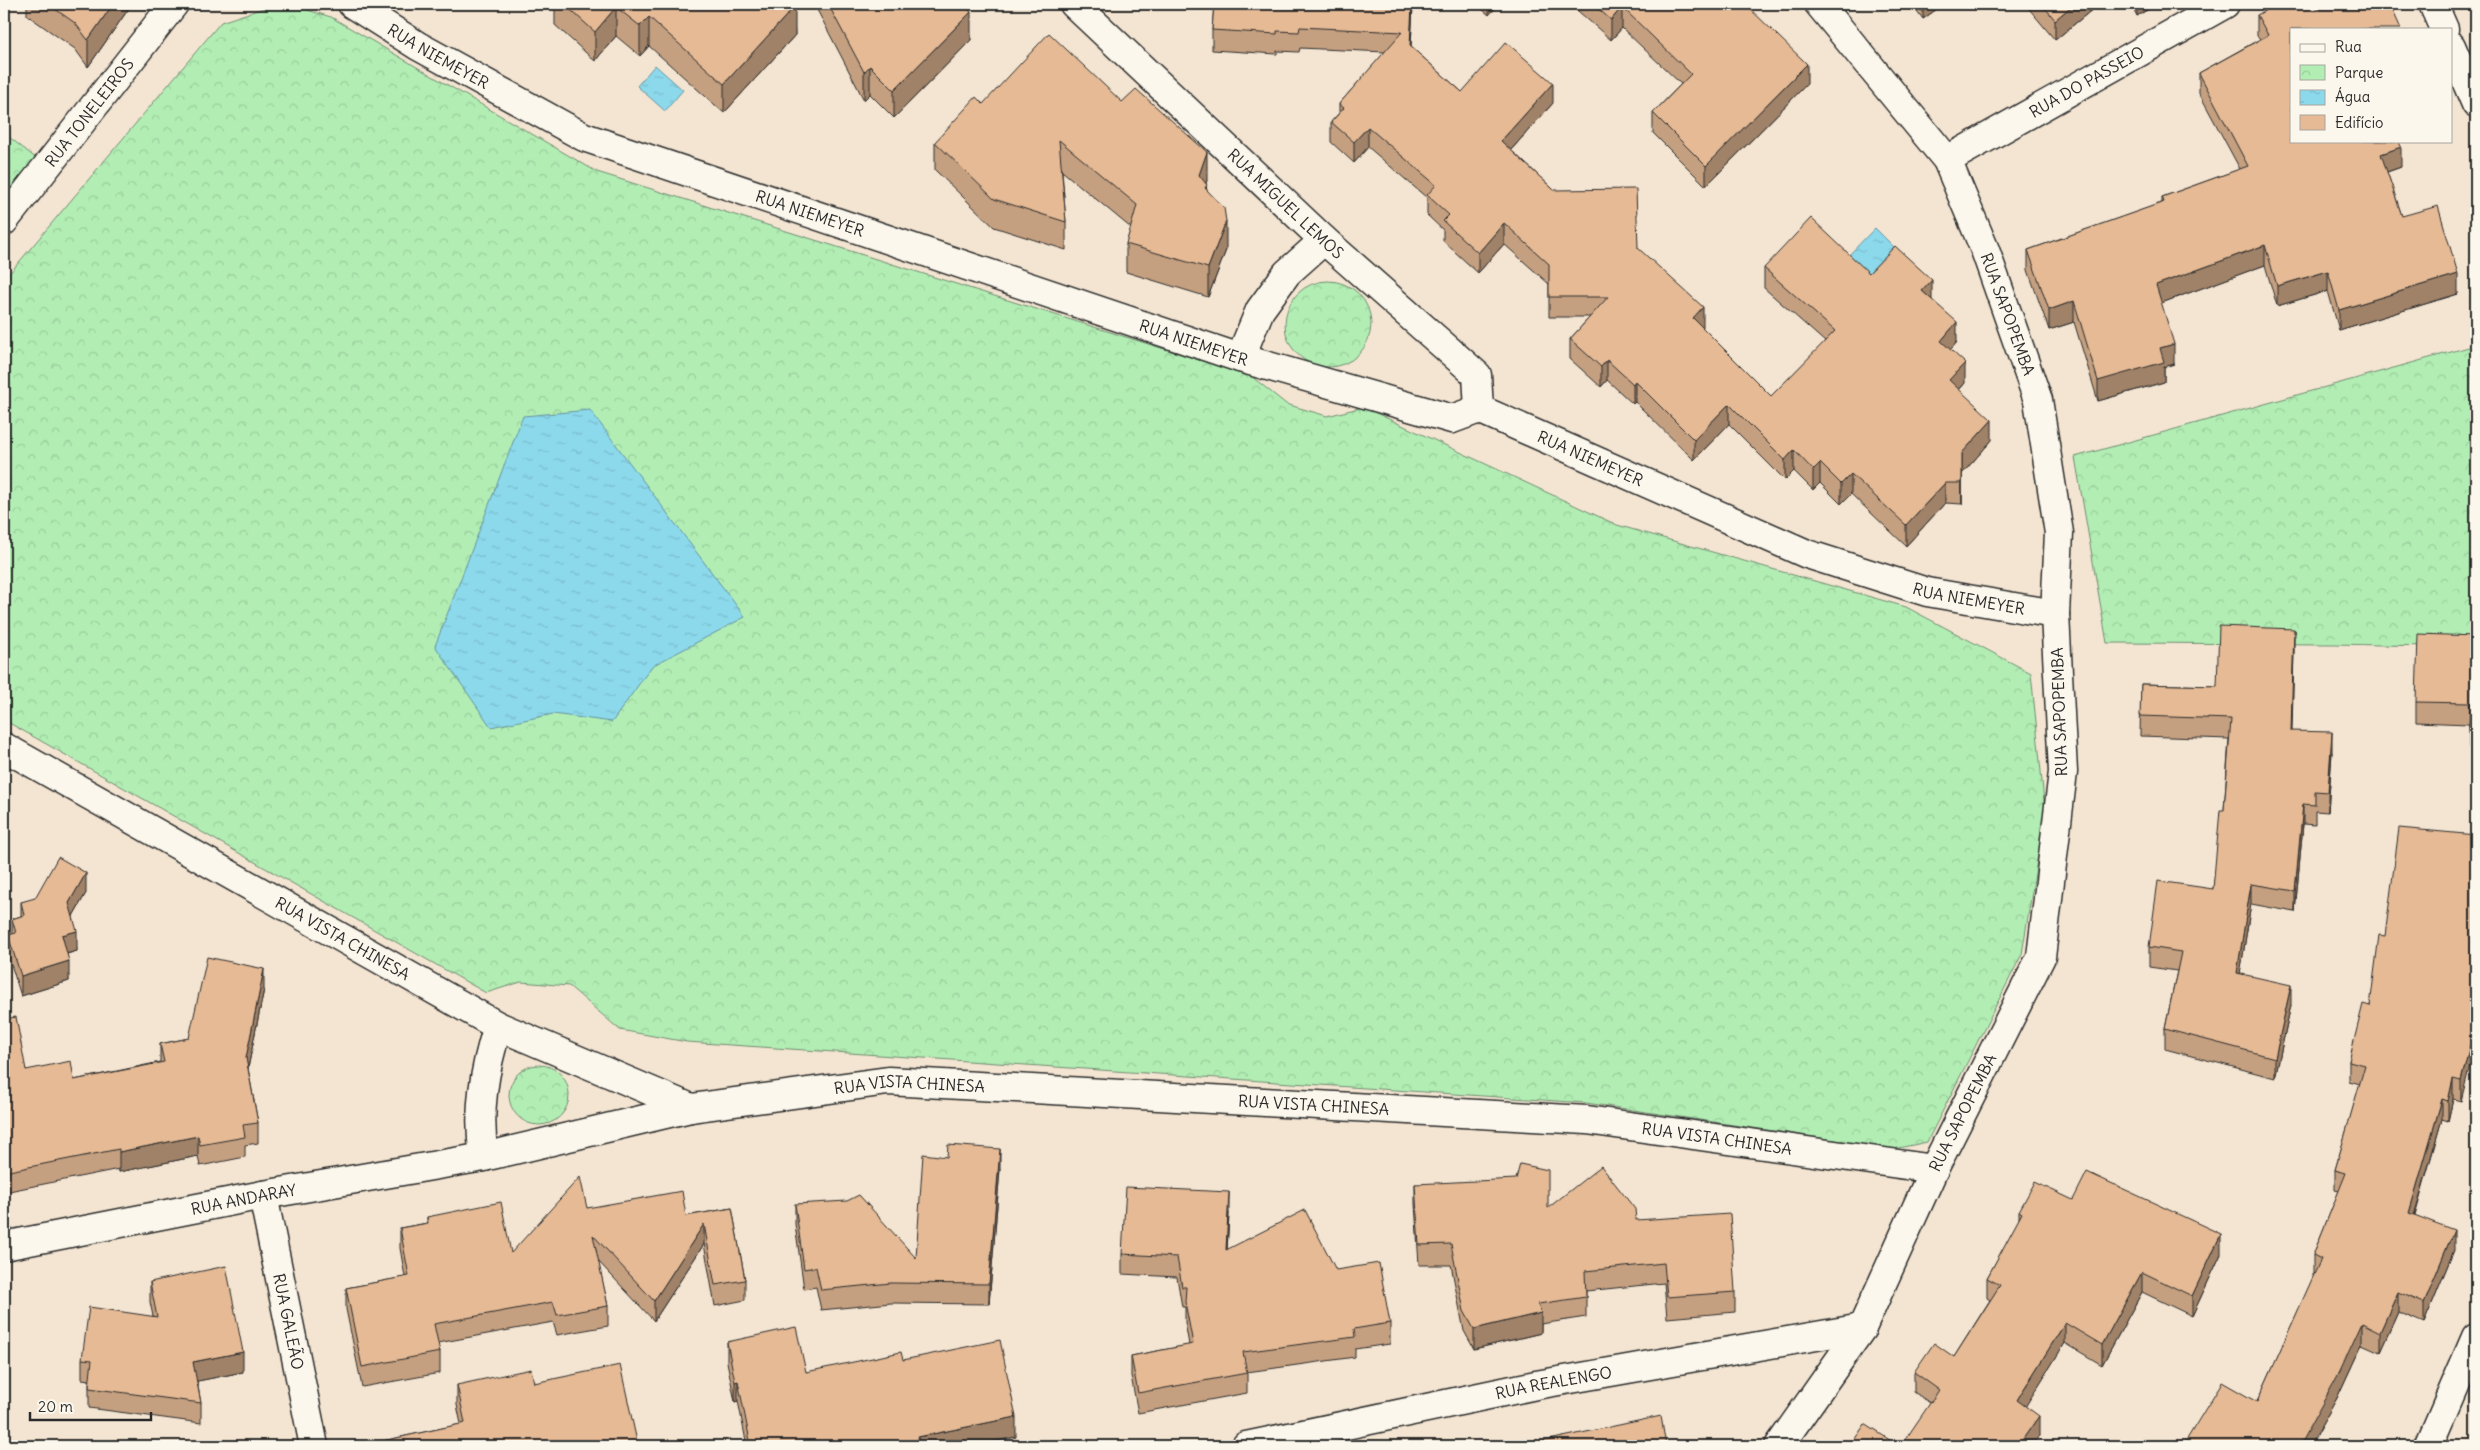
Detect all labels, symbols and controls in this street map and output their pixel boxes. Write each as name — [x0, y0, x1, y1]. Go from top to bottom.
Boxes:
street label: RUA NIEMEYER — [384, 19, 493, 93]
legend — [2290, 28, 2452, 142]
text: Rua — [2335, 37, 2362, 56]
street label: RUA DO PASSEIO — [2026, 42, 2147, 122]
street label: RUA TONELEIROS — [40, 54, 138, 171]
text: Parque — [2335, 63, 2383, 82]
text: Água — [2335, 87, 2371, 106]
text: Edifício — [2335, 113, 2383, 132]
street label: RUA MIGUEL LEMOS — [1224, 144, 1348, 263]
street label: RUA NIEMEYER — [753, 186, 867, 241]
street label: RUA SAPOPEMBA — [1977, 250, 2039, 378]
street label: RUA NIEMEYER — [1137, 315, 1250, 370]
street label: RUA NIEMEYER — [1534, 426, 1646, 490]
street label: RUA NIEMEYER — [1910, 578, 2026, 619]
street label: RUA SAPOPEMBA — [2047, 647, 2071, 777]
street label: RUA VISTA CHINESA — [272, 892, 414, 984]
street label: RUA SAPOPEMBA — [1924, 1050, 2001, 1175]
street label: RUA VISTA CHINESA — [833, 1071, 985, 1098]
street label: RUA VISTA CHINESA — [1237, 1091, 1390, 1119]
street label: RUA VISTA CHINESA — [1641, 1118, 1793, 1159]
street label: RUA ANDARAY — [189, 1179, 298, 1219]
street label: RUA GALEÃO — [269, 1271, 308, 1371]
street label: RUA REALENGO — [1493, 1362, 1613, 1403]
scale bar — [30, 1390, 151, 1422]
text: 20 m — [38, 1397, 73, 1416]

